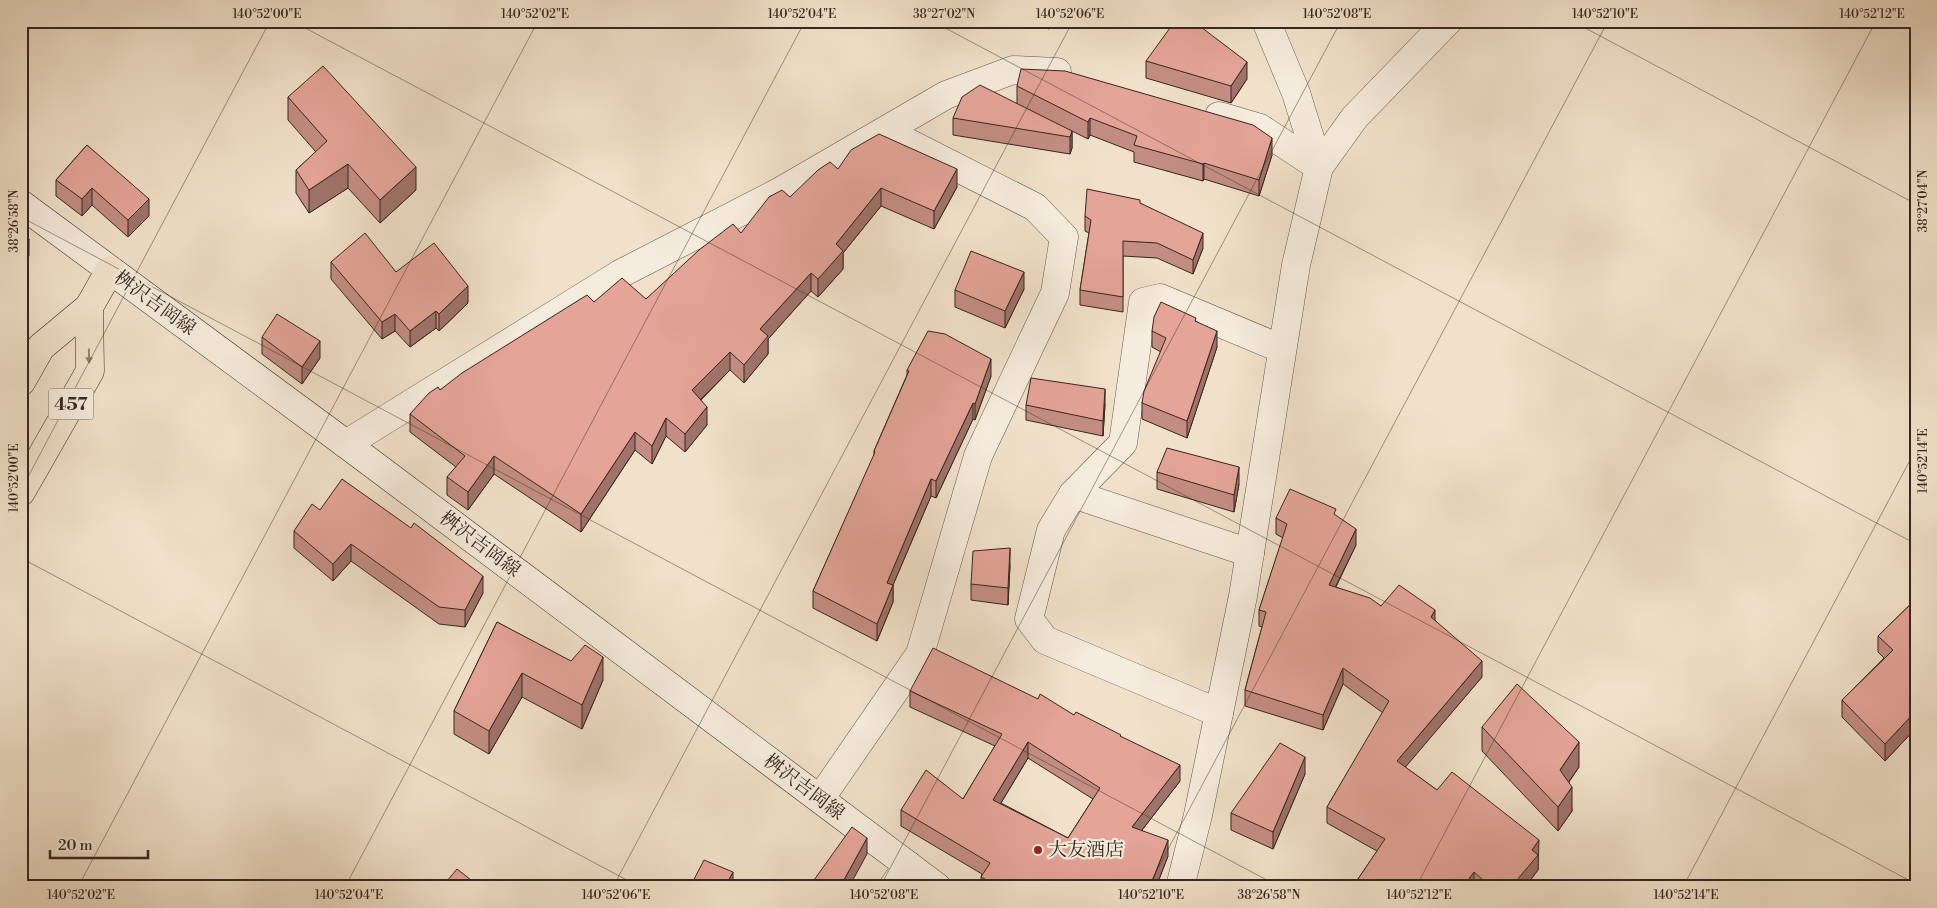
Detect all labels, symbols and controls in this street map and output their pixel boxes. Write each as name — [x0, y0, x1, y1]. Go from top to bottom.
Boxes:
text: 140°52'00"E — [232, 7, 302, 22]
text: 140°52'02"E — [501, 7, 569, 22]
text: 140°52'04"E — [768, 7, 836, 22]
text: 38°27'02"N — [913, 7, 975, 22]
text: 140°52'06"E — [1036, 7, 1104, 22]
text: 140°52'08"E — [1303, 7, 1371, 22]
text: 140°52'10"E — [1572, 7, 1638, 22]
text: 140°52'12"E — [1839, 7, 1905, 22]
text: 38°27'04"N — [1916, 170, 1931, 232]
text: 38°26'58"N — [7, 190, 22, 252]
street label: 桝沢吉岡線 — [110, 265, 200, 341]
one-way arrow — [85, 348, 93, 364]
road number: 457 — [48, 388, 94, 419]
text: 140°52'14"E — [1916, 428, 1931, 494]
text: 140°52'00"E — [7, 443, 22, 513]
street label: 桝沢吉岡線 — [435, 506, 525, 582]
street label: 桝沢吉岡線 — [759, 749, 849, 825]
scale bar — [50, 828, 148, 860]
text: 20 m — [58, 836, 93, 855]
place label: 大友酒店 — [1048, 838, 1124, 862]
marker: 大友酒店 — [1032, 844, 1044, 856]
text: 140°52'02"E — [47, 888, 115, 903]
text: 140°52'04"E — [315, 888, 383, 903]
text: 140°52'06"E — [582, 888, 650, 903]
text: 140°52'08"E — [850, 888, 918, 903]
text: 140°52'10"E — [1118, 888, 1184, 903]
text: 38°26'58"N — [1238, 888, 1300, 903]
text: 140°52'12"E — [1386, 888, 1452, 903]
text: 140°52'14"E — [1653, 888, 1719, 903]

